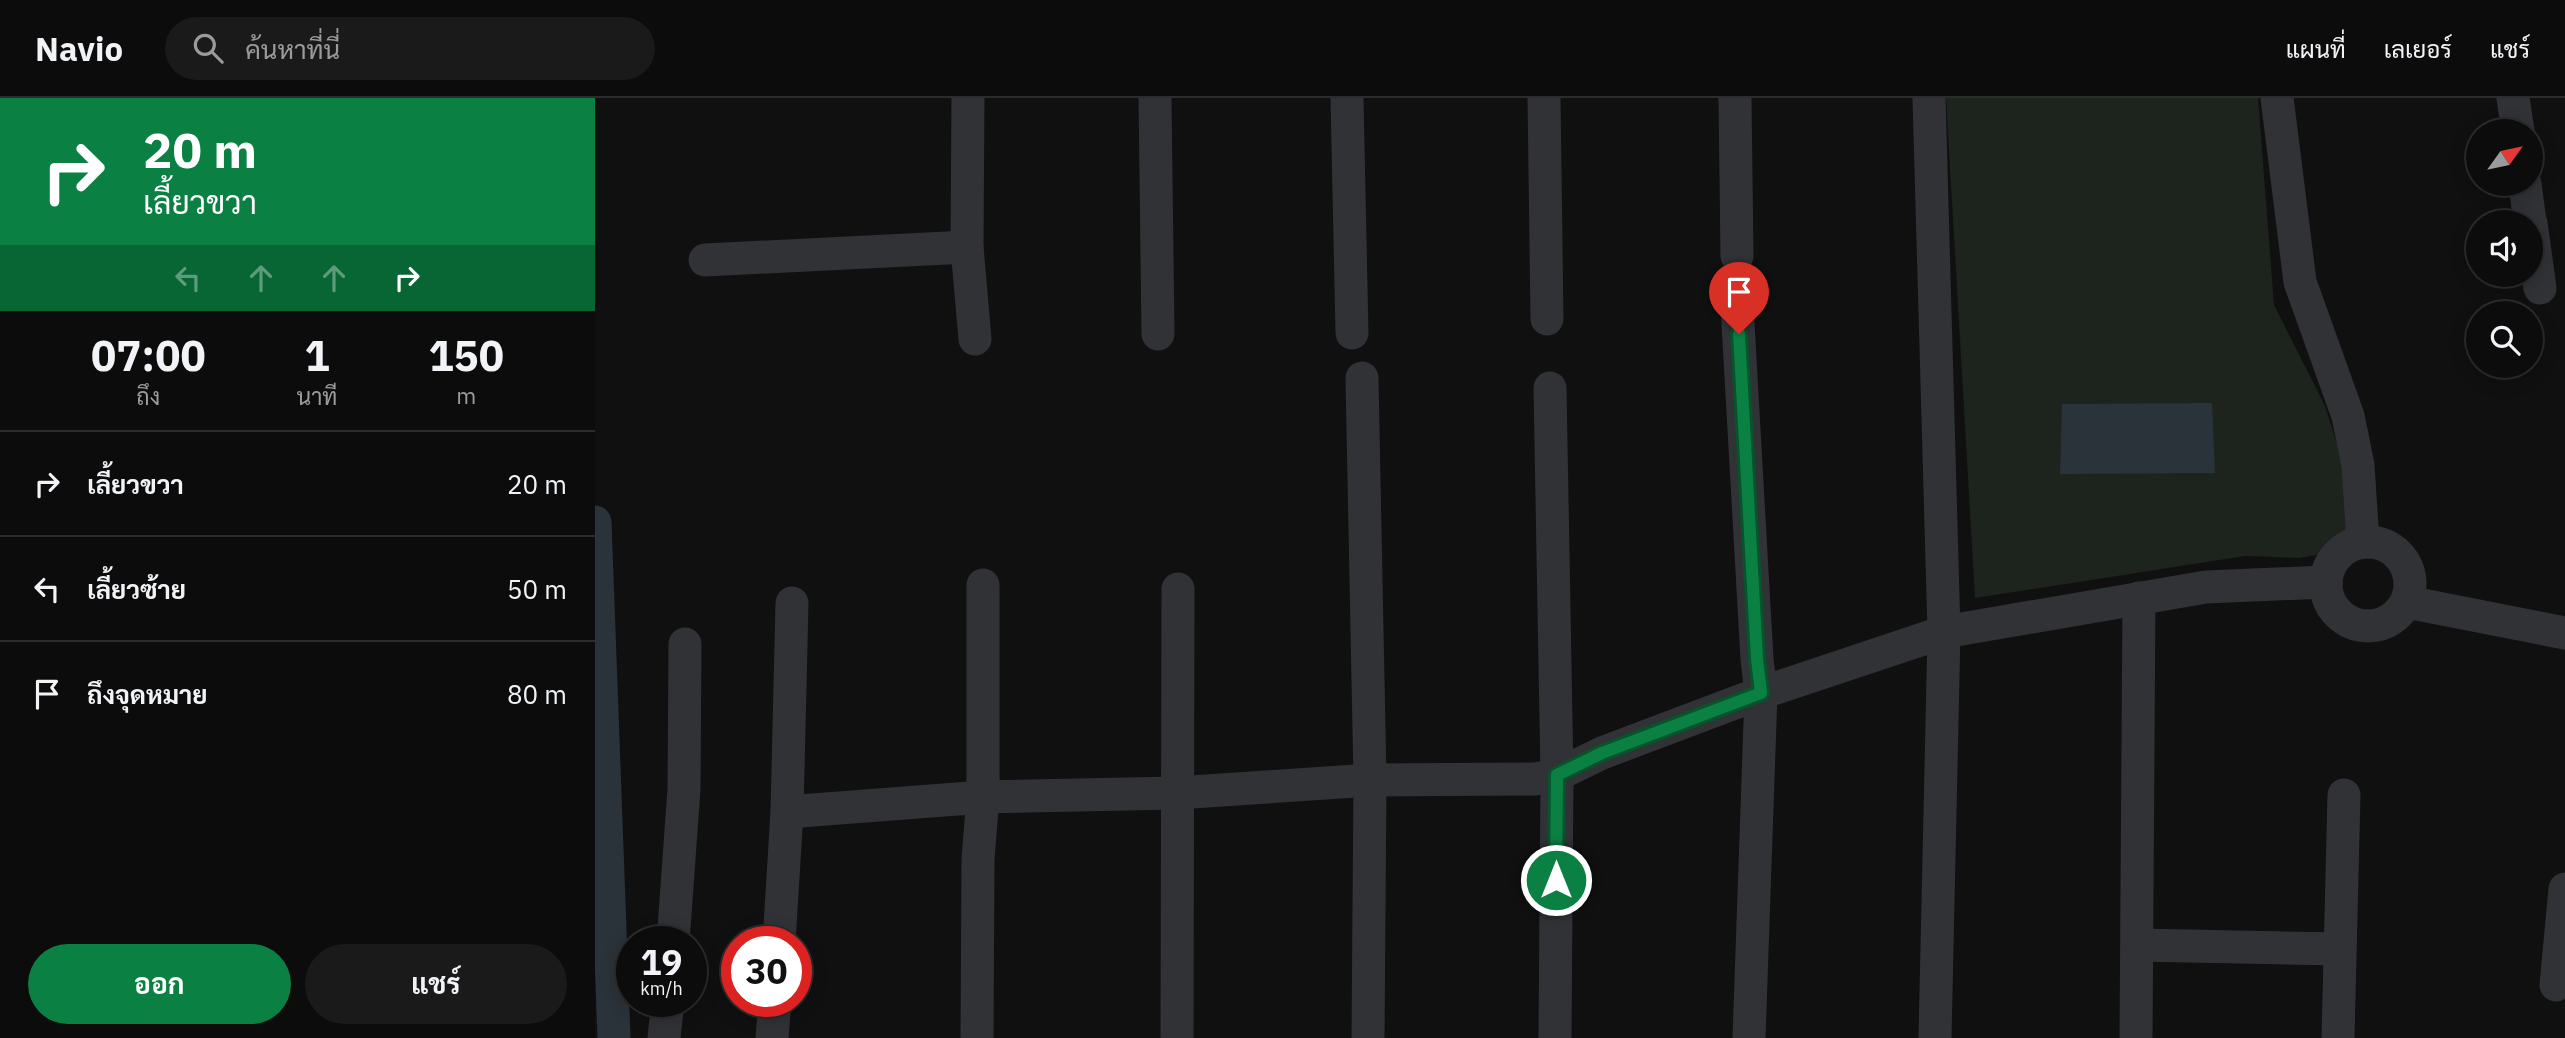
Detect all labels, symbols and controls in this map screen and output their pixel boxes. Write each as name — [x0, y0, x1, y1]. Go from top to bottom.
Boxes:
search box — [165, 17, 655, 80]
text: Navio — [35, 27, 123, 70]
icon: search — [189, 29, 227, 67]
text: ค้นหาที่นี่ — [245, 32, 340, 66]
text: แผนที่ — [2286, 33, 2346, 65]
text: เลเยอร์ — [2384, 33, 2452, 65]
text: แชร์ — [2490, 33, 2530, 65]
text: 20 m — [143, 118, 257, 181]
north arrow — [2466, 119, 2543, 196]
map controls — [2466, 119, 2543, 378]
icon: right — [28, 126, 119, 217]
text: เลี้ยวขวา — [143, 181, 257, 223]
button: sound — [2466, 210, 2543, 287]
icon: left — [169, 259, 207, 297]
icon: ahead — [242, 259, 280, 297]
icon: ahead — [315, 259, 353, 297]
icon: right — [388, 259, 426, 297]
pin — [1709, 262, 1769, 334]
icon: arrive — [1720, 273, 1758, 311]
button: search — [2466, 301, 2543, 378]
text: 07:00 — [91, 328, 206, 383]
text: 1 — [304, 328, 330, 383]
text: 150 — [428, 328, 504, 383]
text: m — [456, 380, 476, 410]
text: ถึง — [136, 381, 160, 411]
text: นาที — [297, 381, 337, 411]
icon: right — [28, 465, 66, 503]
text: เลี้ยวขวา — [87, 467, 184, 501]
text: 20 m — [507, 467, 567, 501]
icon: left — [28, 570, 66, 608]
text: เลี้ยวซ้าย — [87, 572, 186, 606]
text: 50 m — [507, 572, 567, 606]
icon: arrive — [28, 675, 66, 713]
text: ถึงจุดหมาย — [87, 677, 208, 711]
text: 80 m — [507, 677, 567, 711]
position arrow — [1519, 843, 1593, 917]
speed limit sign: 30 — [721, 926, 812, 1017]
text: 19 — [640, 939, 683, 985]
button: ออก — [28, 944, 291, 1024]
button: แชร์ — [305, 944, 567, 1024]
text: km/h — [640, 977, 683, 1000]

